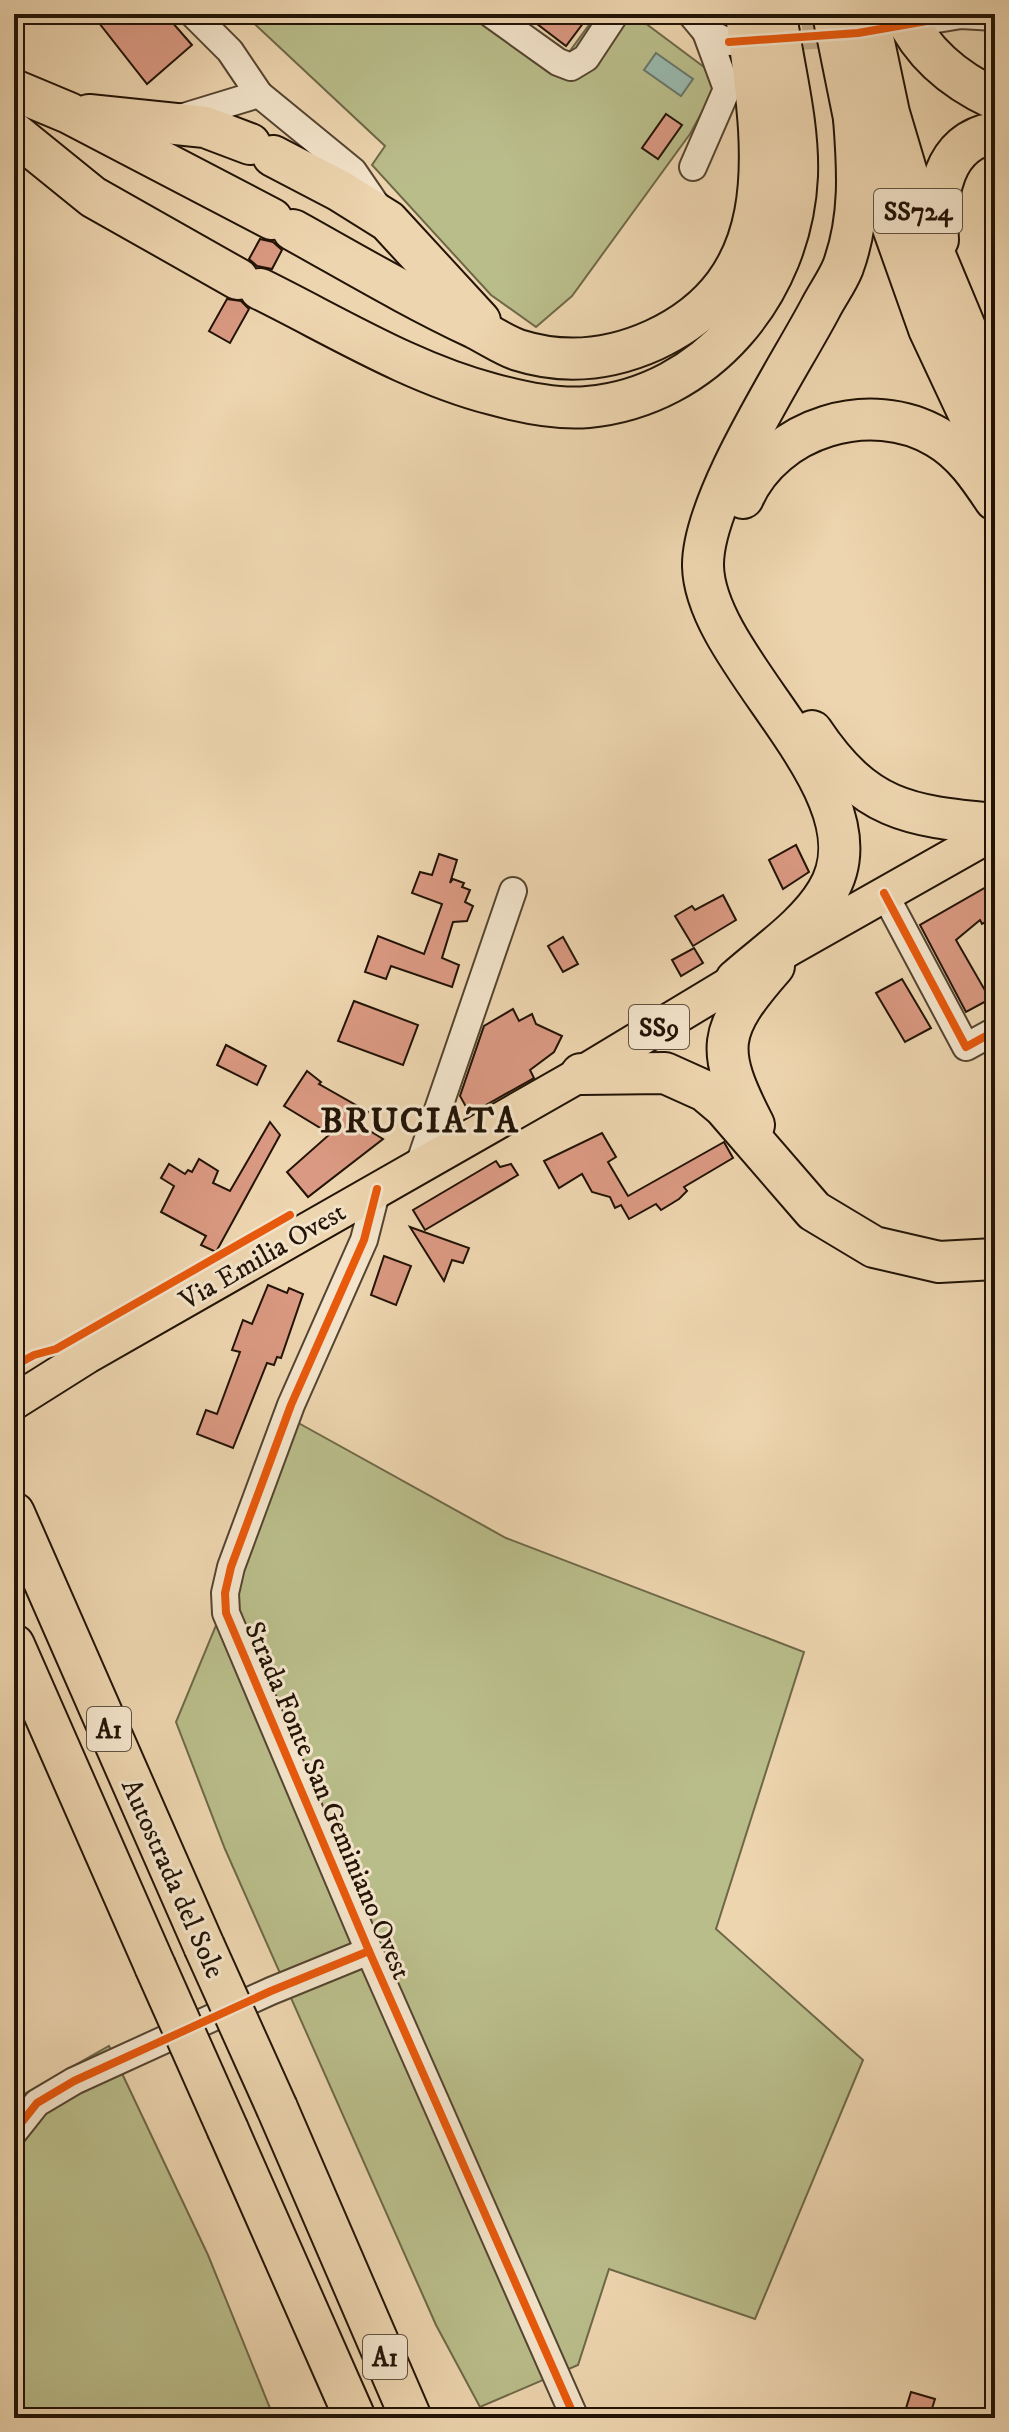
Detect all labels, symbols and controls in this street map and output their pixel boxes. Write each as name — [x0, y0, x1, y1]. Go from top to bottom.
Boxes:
road number: SS724 — [874, 189, 962, 233]
road number: SS9 — [629, 1005, 689, 1049]
district label: BRUCIATA — [320, 1099, 520, 1144]
street label: Via Emilia Ovest — [172, 1195, 352, 1319]
street label: Strada Fonte San Geminiano Ovest — [236, 1616, 419, 1985]
road number: A1 — [87, 1707, 131, 1751]
street label: Autostrada del Sole — [113, 1774, 232, 1984]
road number: A1 — [363, 2335, 407, 2379]

